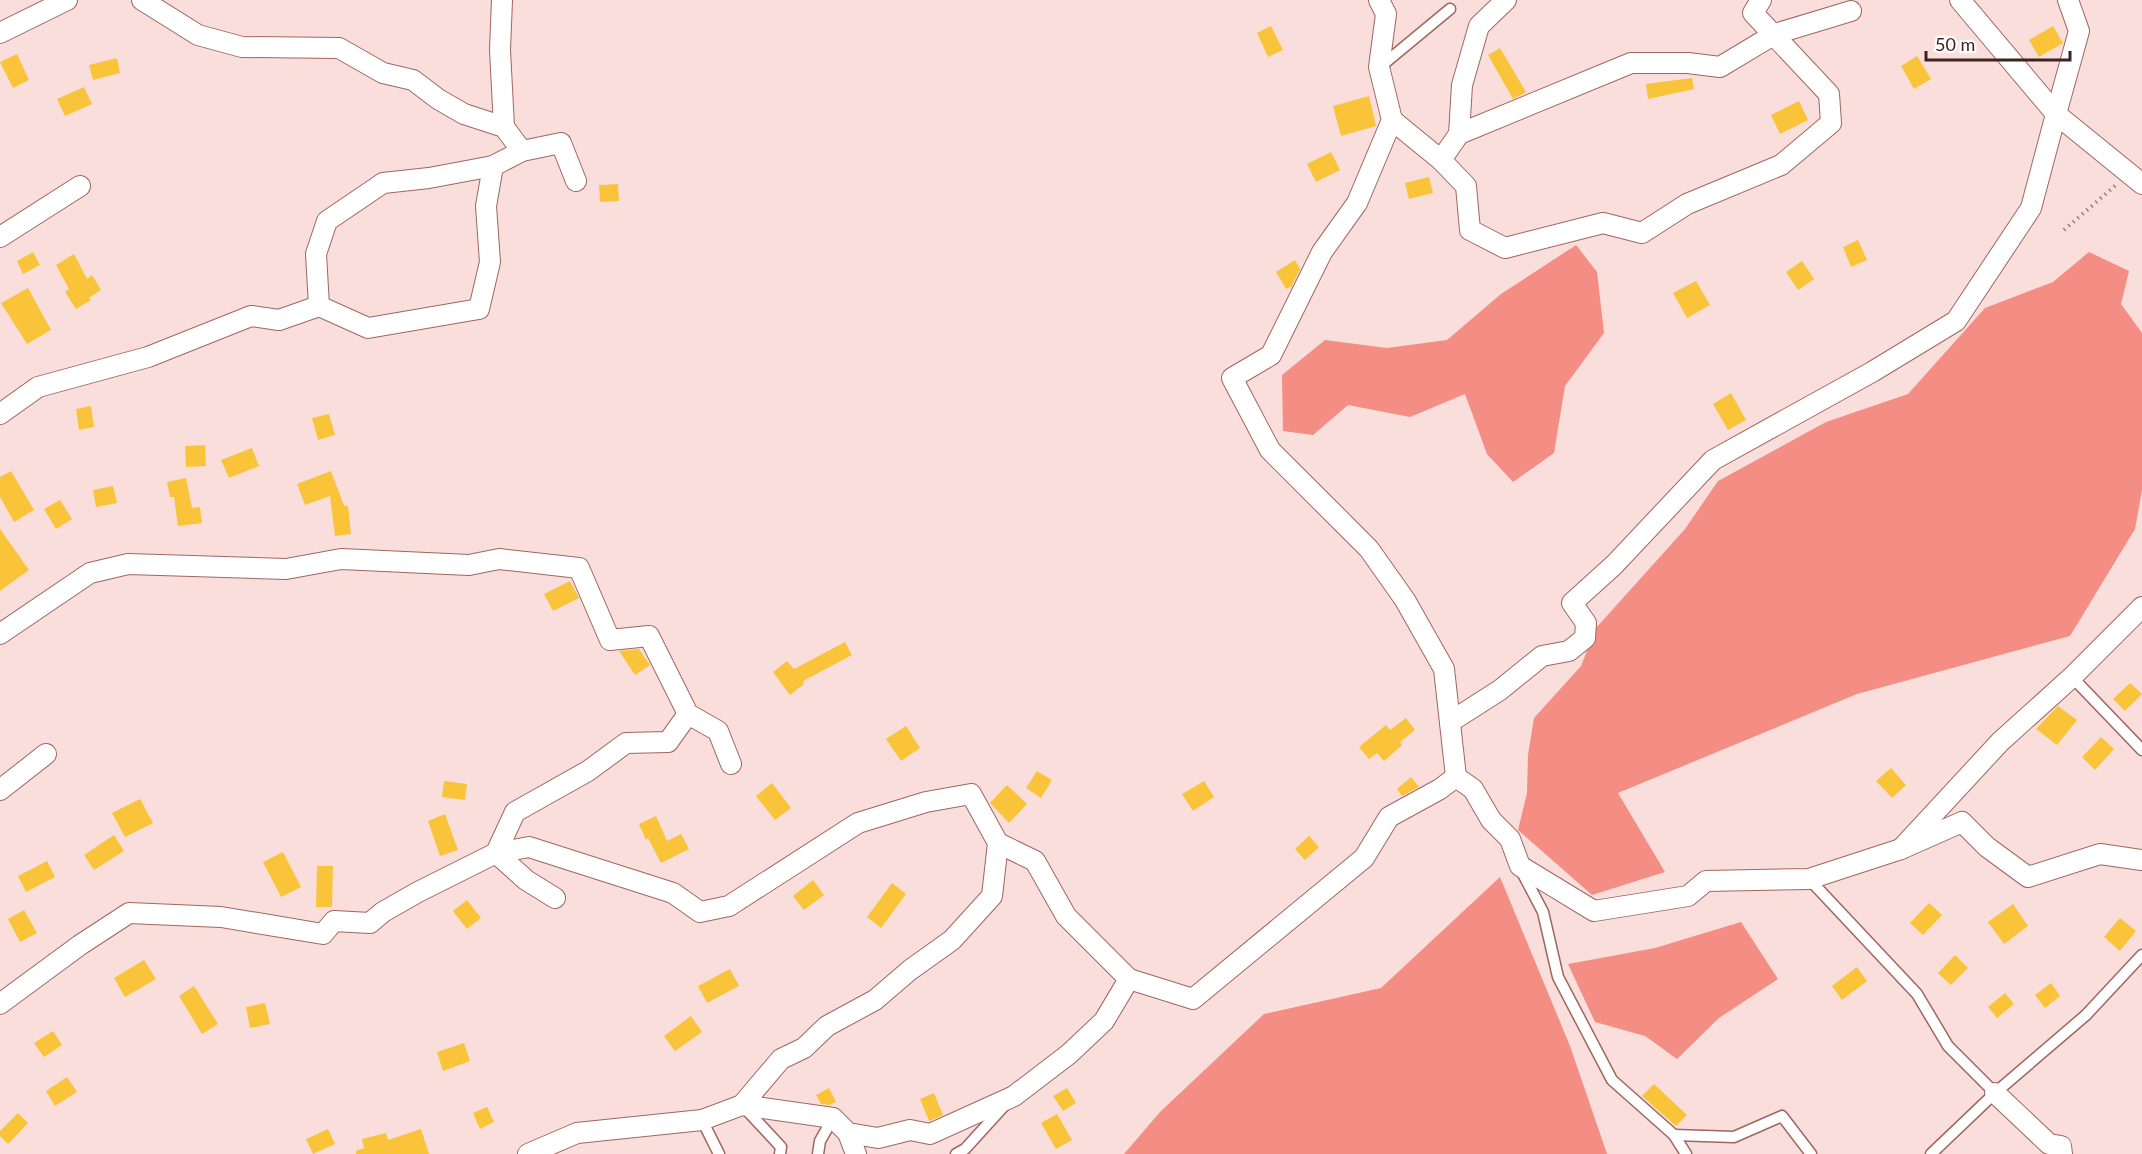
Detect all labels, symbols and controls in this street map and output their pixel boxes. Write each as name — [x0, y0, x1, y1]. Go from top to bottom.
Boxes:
scale bar — [1926, 24, 2070, 62]
text: 50 m — [1935, 33, 1975, 55]

